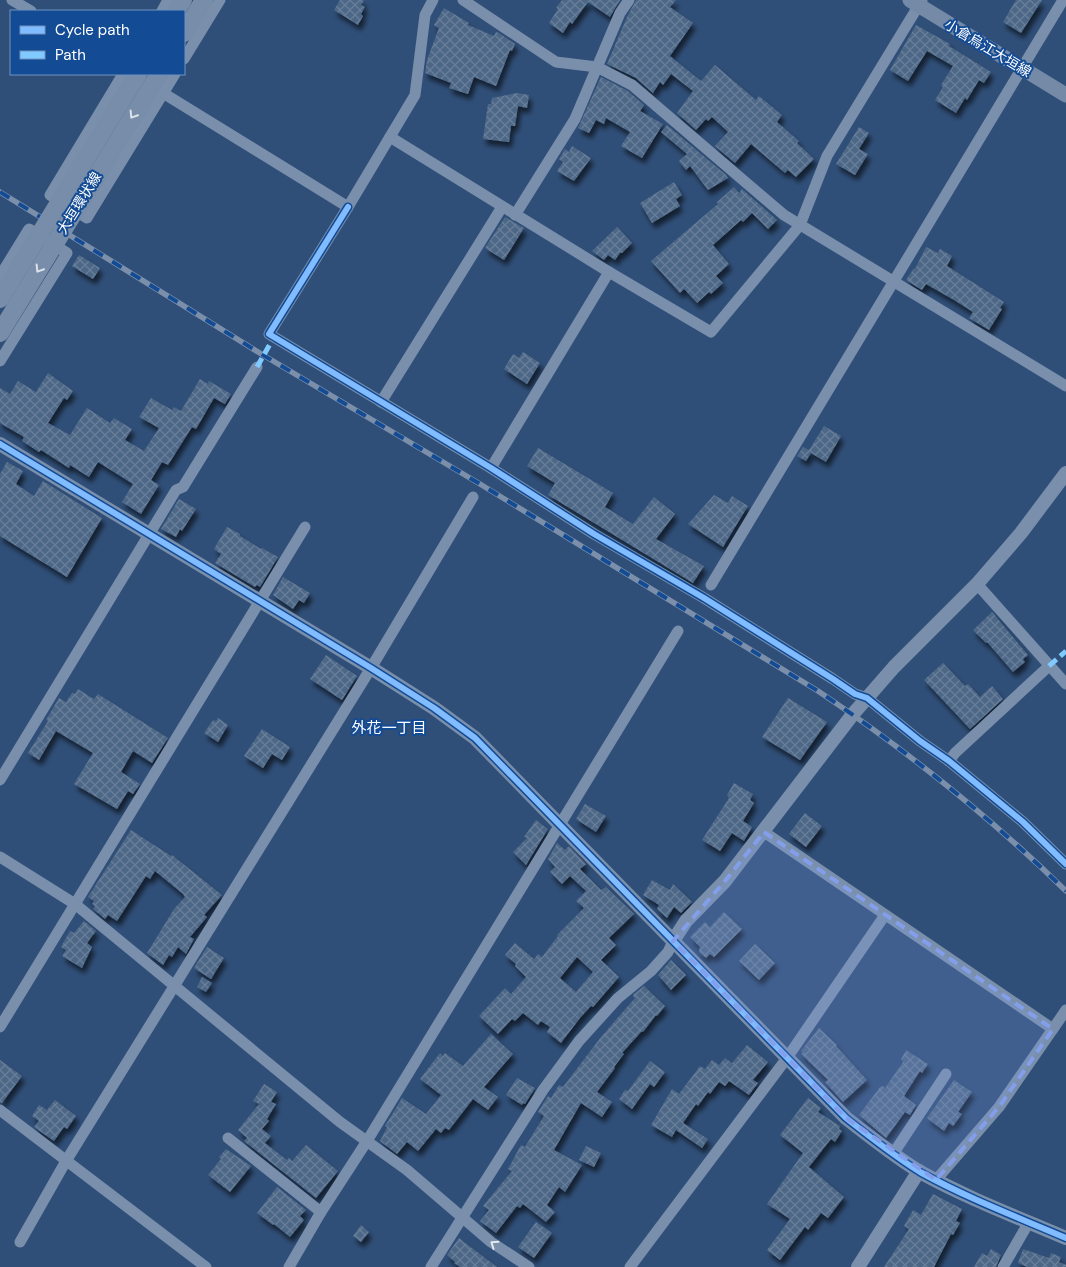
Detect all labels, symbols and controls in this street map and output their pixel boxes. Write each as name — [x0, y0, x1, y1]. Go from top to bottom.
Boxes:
legend — [10, 10, 185, 75]
street label: 小倉烏江大垣線 — [941, 15, 1035, 81]
text: Cycle path — [55, 20, 130, 40]
text: Path — [55, 45, 86, 65]
one-way arrow — [130, 110, 140, 119]
street label: 大垣環状線 — [53, 169, 105, 237]
one-way arrow — [36, 263, 46, 272]
district label: 外花一丁目 — [351, 718, 427, 738]
one-way arrow — [490, 1241, 500, 1250]

